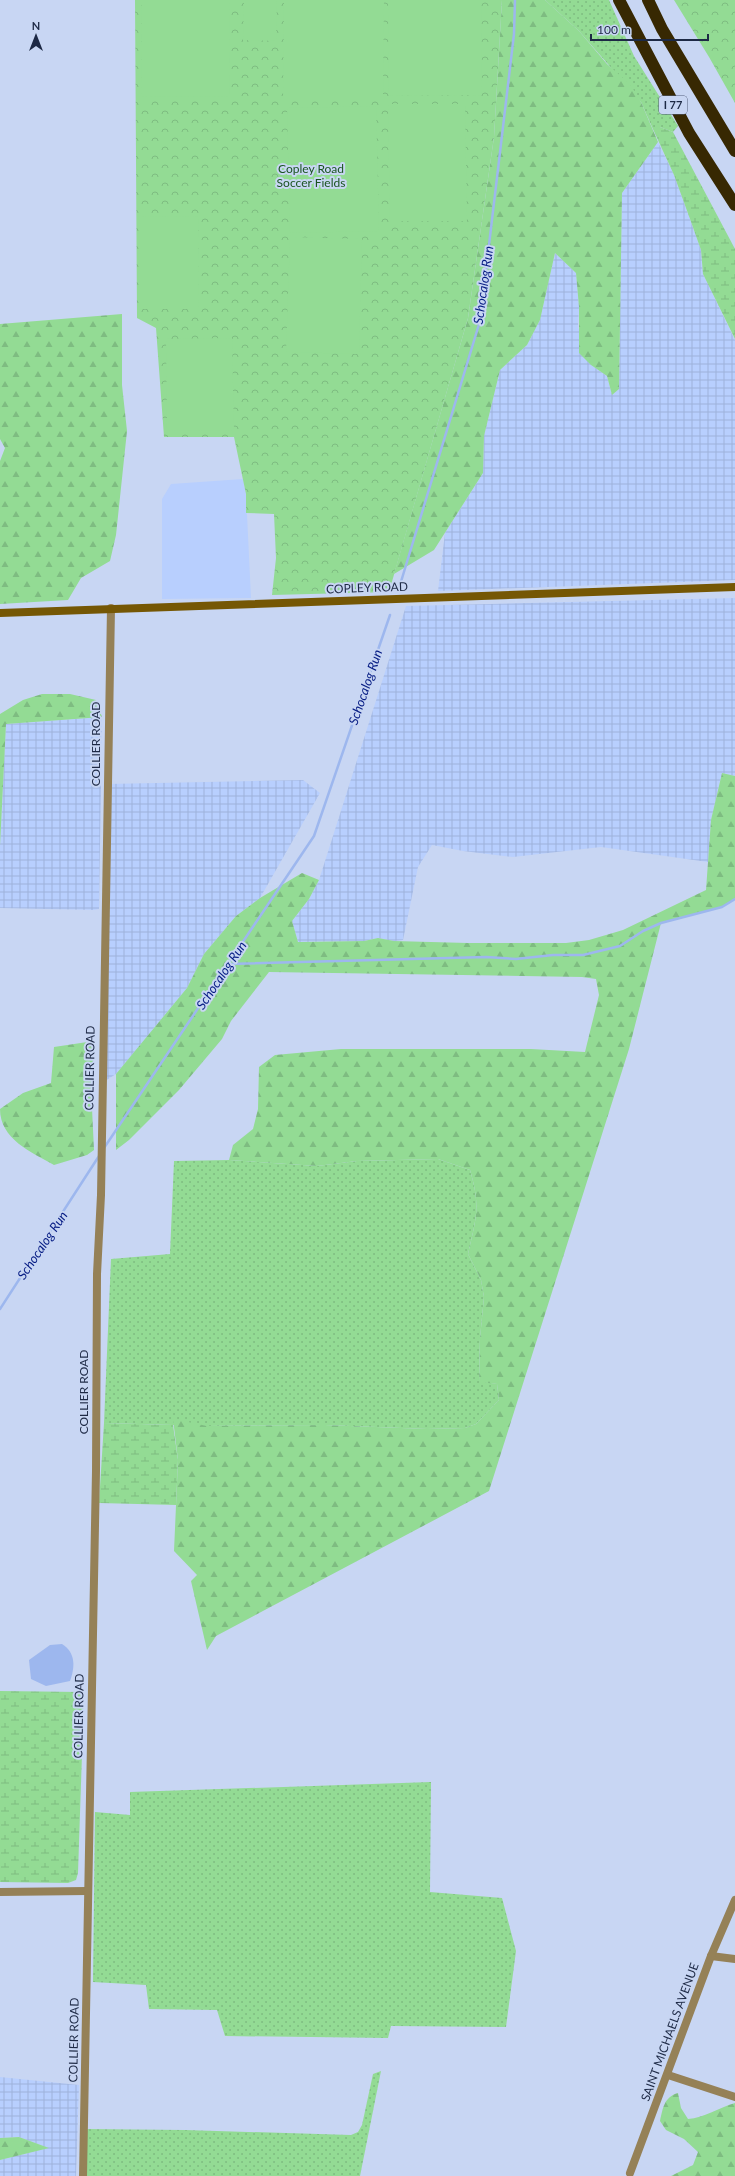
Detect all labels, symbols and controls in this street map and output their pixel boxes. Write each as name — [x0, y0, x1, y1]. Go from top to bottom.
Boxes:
north arrow — [16, 16, 56, 56]
scale bar — [591, 16, 708, 42]
text: N — [32, 19, 40, 32]
text: 100 m — [597, 22, 631, 37]
road number: I 77 — [659, 96, 687, 114]
park label: Copley Road Soccer Fields — [277, 161, 345, 190]
water label: Schocalog Run — [470, 245, 496, 325]
street label: COPLEY ROAD — [326, 579, 408, 596]
water label: Schocalog Run — [345, 647, 385, 727]
street label: COLLIER ROAD — [88, 702, 103, 786]
water label: Schocalog Run — [192, 938, 250, 1012]
street label: COLLIER ROAD — [81, 1025, 98, 1110]
water label: Schocalog Run — [13, 1208, 71, 1282]
street label: COLLIER ROAD — [76, 1350, 91, 1434]
street label: COLLIER ROAD — [70, 1673, 87, 1758]
street label: SAINT MICHAELS AVENUE — [637, 1960, 702, 2103]
street label: COLLIER ROAD — [65, 1997, 82, 2082]

